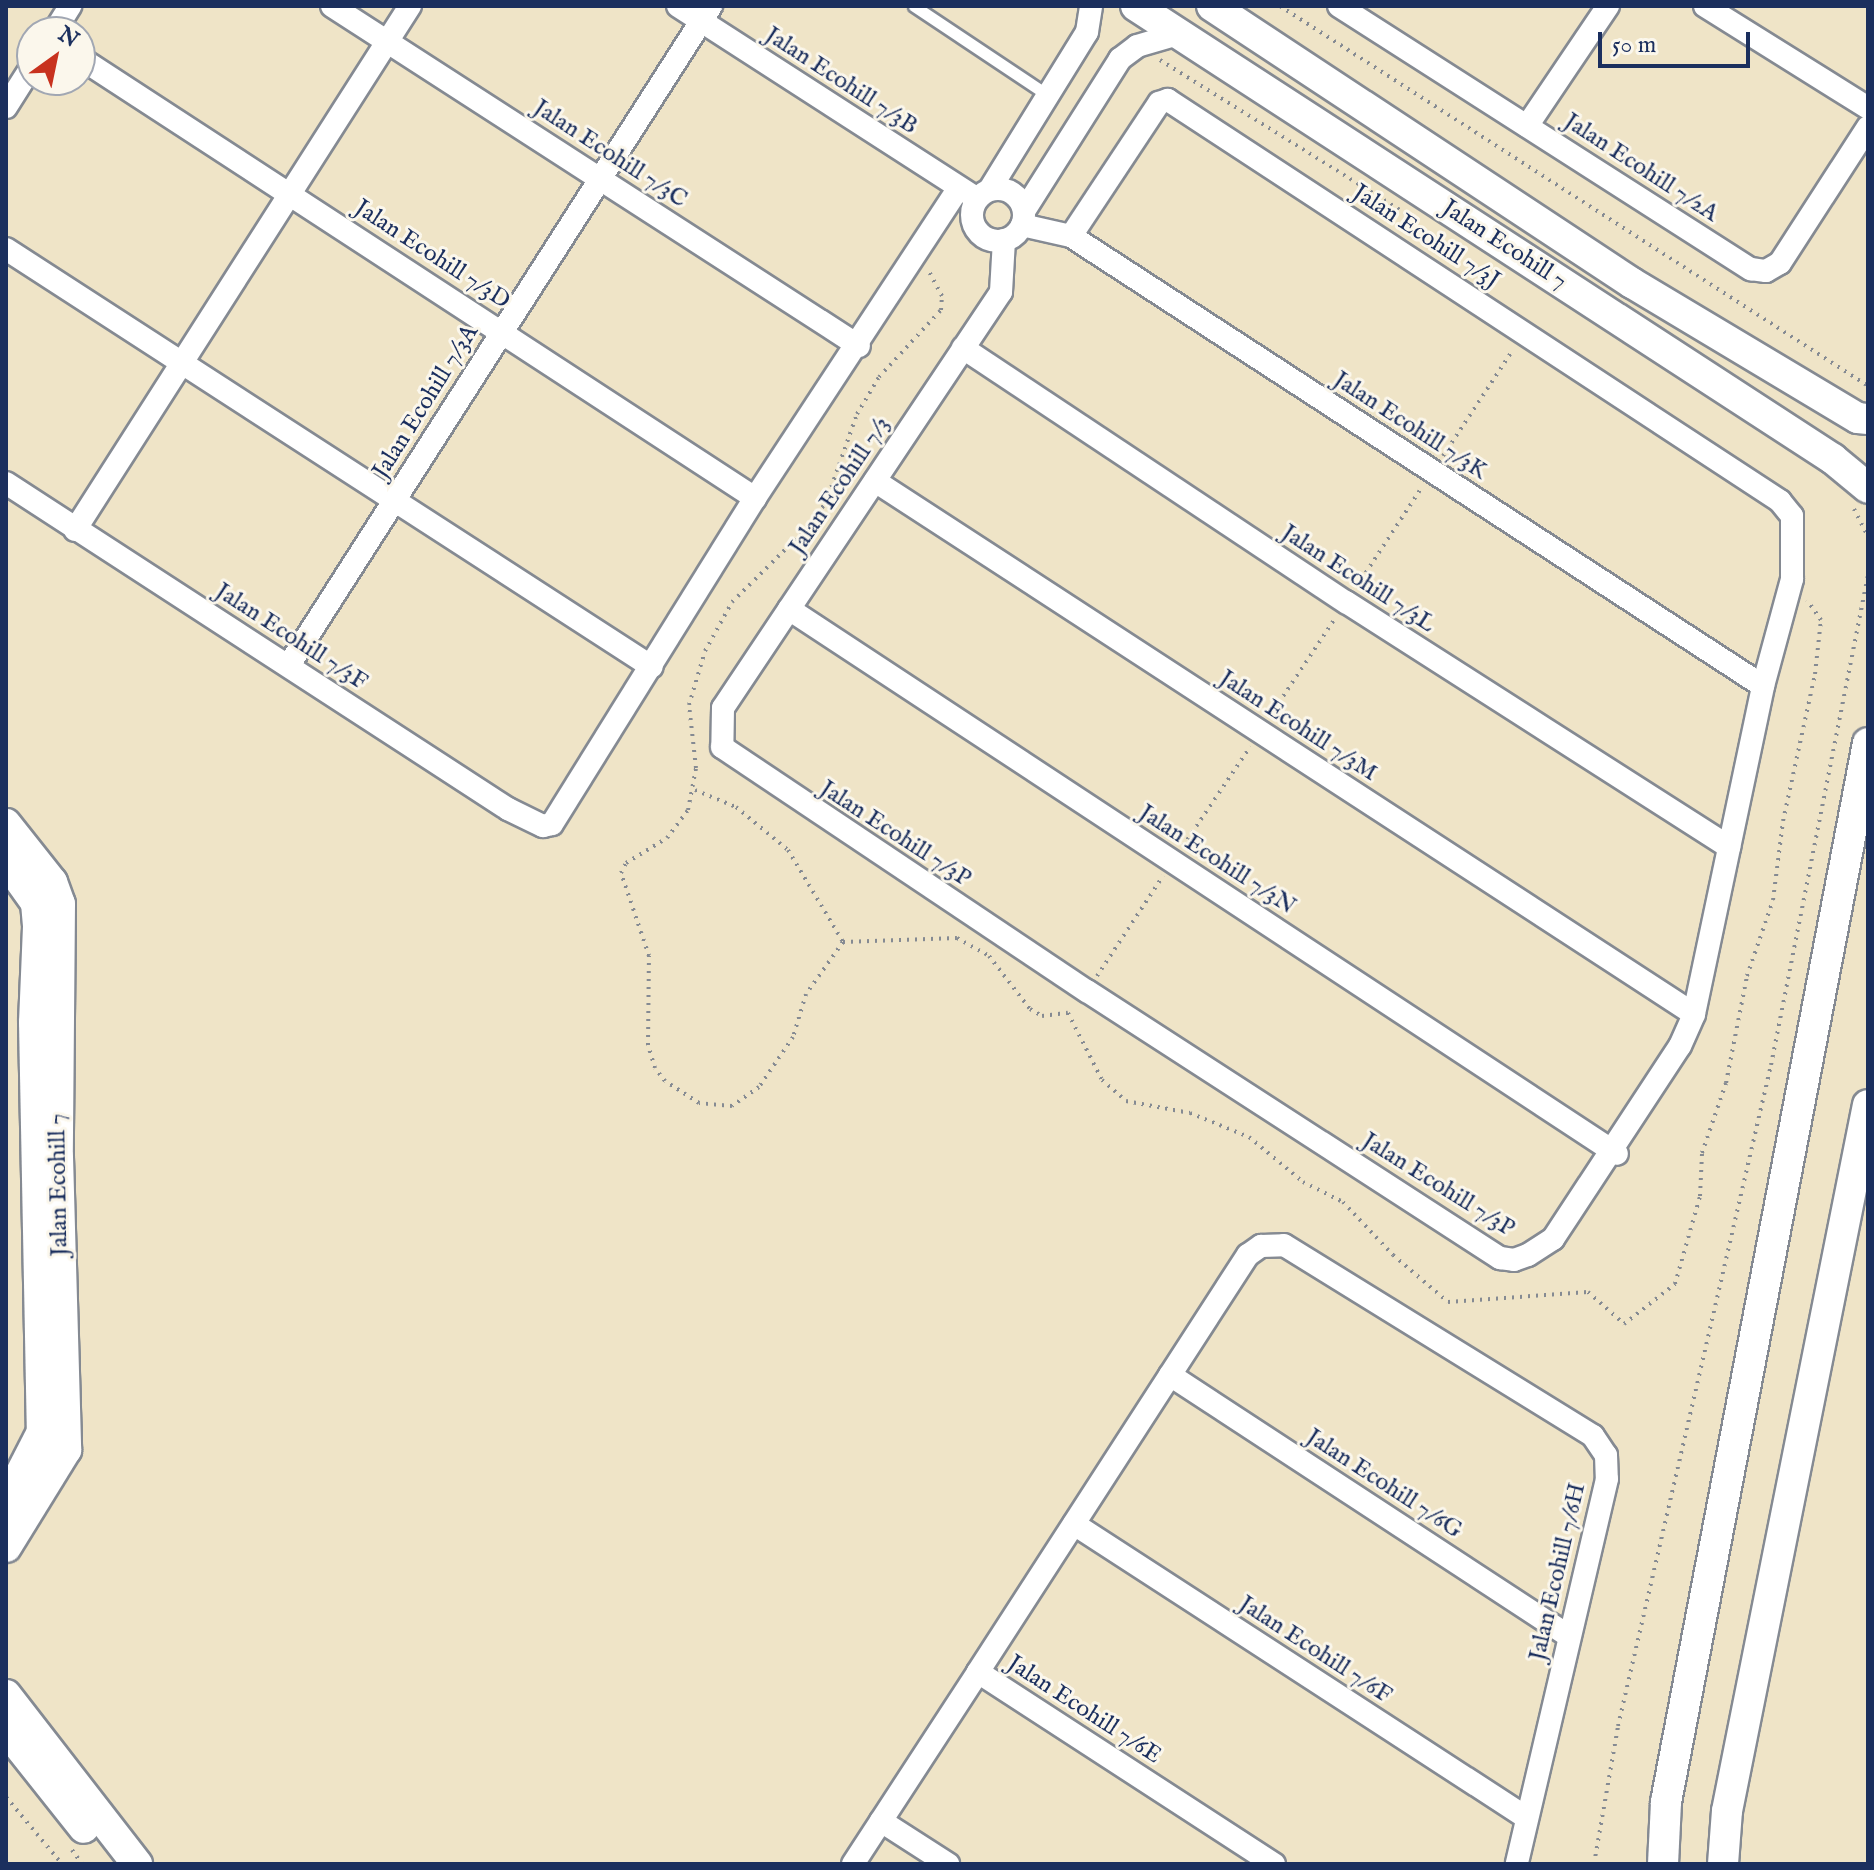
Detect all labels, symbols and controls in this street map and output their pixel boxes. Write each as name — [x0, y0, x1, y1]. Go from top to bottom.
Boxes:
north arrow — [16, 16, 96, 96]
scale bar — [1602, 16, 1754, 66]
text: N — [52, 21, 84, 54]
street label: Jalan Ecohill 7/3B — [759, 21, 923, 141]
text: 50 m — [1612, 30, 1656, 61]
street label: Jalan Ecohill 7/3C — [528, 94, 692, 214]
street label: Jalan Ecohill 7/2A — [1558, 107, 1724, 229]
street label: Jalan Ecohill 7/3J — [1347, 179, 1505, 295]
street label: Jalan Ecohill 7/3D — [349, 194, 515, 316]
street label: Jalan Ecohill 7 — [1436, 194, 1572, 296]
street label: Jalan Ecohill 7/3A — [367, 320, 485, 484]
street label: Jalan Ecohill 7/3K — [1328, 366, 1492, 486]
street label: Jalan Ecohill 7/3 — [783, 412, 897, 560]
street label: Jalan Ecohill 7/3L — [1276, 519, 1440, 639]
street label: Jalan Ecohill 7/3F — [210, 577, 372, 697]
street label: Jalan Ecohill 7/3M — [1214, 664, 1382, 788]
street label: Jalan Ecohill 7/3P — [814, 775, 976, 893]
street label: Jalan Ecohill 7/3N — [1133, 799, 1301, 921]
street label: Jalan Ecohill 7 — [43, 1113, 75, 1257]
street label: Jalan Ecohill 7/3P — [1357, 1127, 1519, 1243]
street label: Jalan Ecohill 7/6G — [1301, 1423, 1467, 1545]
street label: Jalan Ecohill 7/6H — [1524, 1480, 1592, 1664]
street label: Jalan Ecohill 7/6F — [1233, 1590, 1397, 1710]
street label: Jalan Ecohill 7/6E — [1002, 1649, 1166, 1771]

